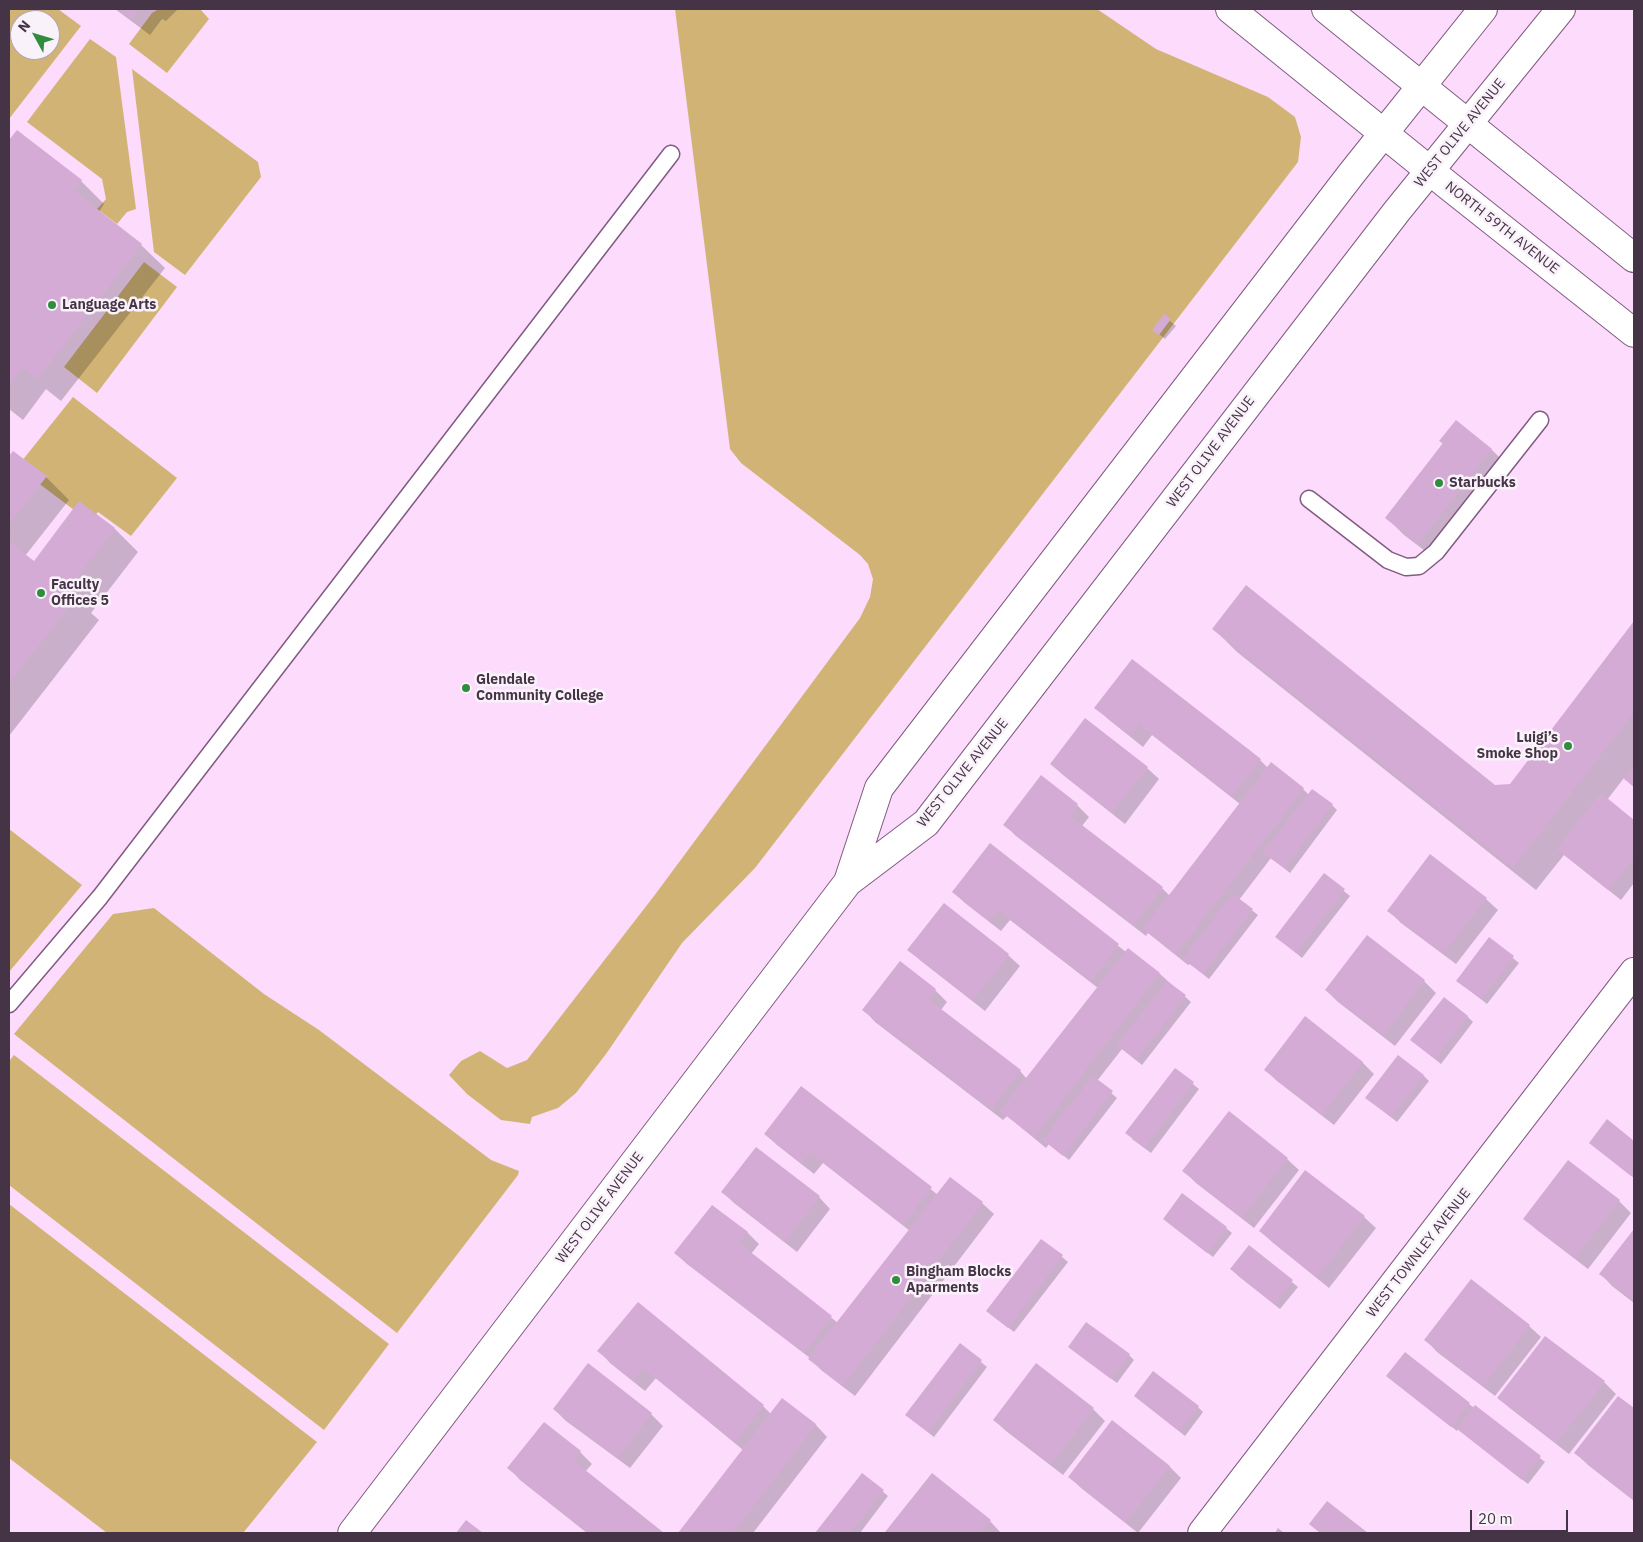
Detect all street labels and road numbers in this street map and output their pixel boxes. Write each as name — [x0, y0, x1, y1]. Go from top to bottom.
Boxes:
street label: WEST OLIVE AVENUE — [1411, 75, 1509, 191]
street label: NORTH 59TH AVENUE — [1442, 178, 1562, 278]
street label: WEST OLIVE AVENUE — [1164, 393, 1258, 511]
street label: WEST OLIVE AVENUE — [914, 715, 1012, 831]
street label: WEST OLIVE AVENUE — [553, 1149, 647, 1267]
street label: WEST TOWNLEY AVENUE — [1363, 1185, 1475, 1321]

